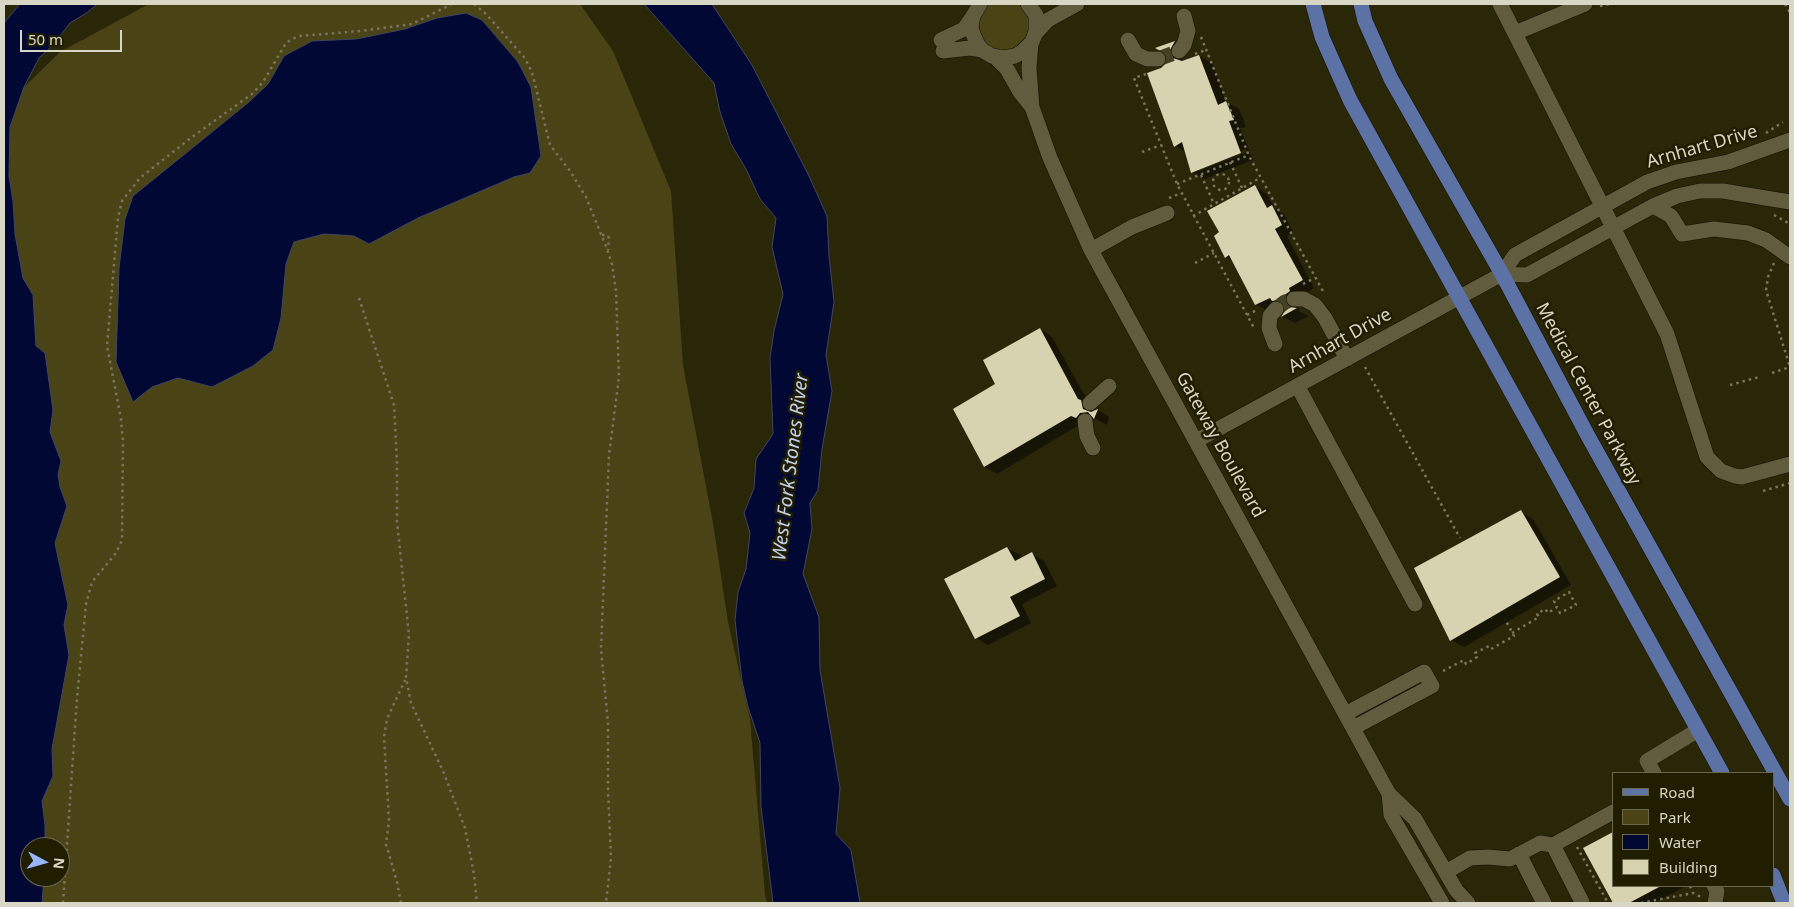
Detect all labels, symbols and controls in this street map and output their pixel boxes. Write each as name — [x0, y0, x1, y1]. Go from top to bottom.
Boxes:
scale bar — [22, 20, 125, 52]
text: 50 m — [28, 29, 63, 49]
street label: Arnhart Drive — [1644, 121, 1760, 173]
street label: Medical Center Parkway — [1531, 299, 1645, 489]
street label: Arnhart Drive — [1285, 304, 1395, 378]
street label: Gateway Boulevard — [1171, 368, 1269, 522]
water label: West Fork Stones River — [768, 372, 814, 562]
legend — [1612, 772, 1774, 887]
text: Road — [1659, 782, 1695, 802]
text: Park — [1659, 807, 1691, 827]
text: Water — [1659, 832, 1701, 852]
north arrow — [20, 837, 70, 887]
text: N — [49, 857, 69, 870]
text: Building — [1659, 857, 1717, 877]

